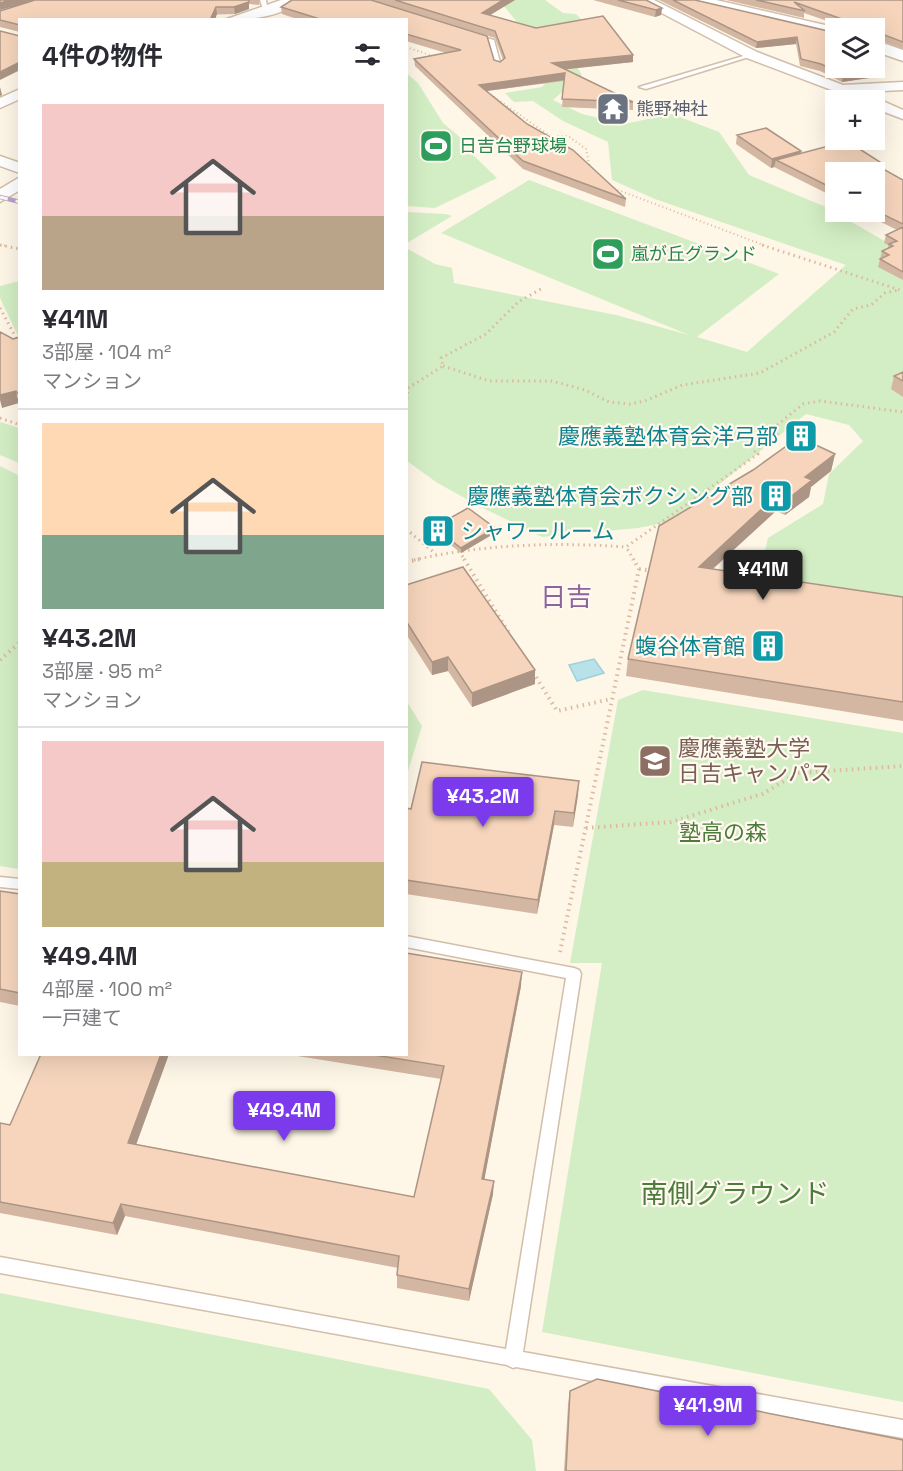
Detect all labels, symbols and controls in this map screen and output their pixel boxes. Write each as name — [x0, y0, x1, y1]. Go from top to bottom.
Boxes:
map controls — [825, 18, 885, 222]
button: layers — [825, 18, 885, 78]
icon: filters — [351, 38, 384, 71]
text: 4件の物件 — [42, 39, 163, 73]
button: + — [825, 90, 885, 150]
temple icon: 熊野神社 — [595, 91, 631, 127]
place label: 熊野神社 — [636, 97, 708, 120]
sports icon: 日吉台野球場 — [418, 128, 454, 164]
place label: 日吉台野球場 — [459, 134, 567, 157]
icon: home — [159, 143, 267, 251]
button: − — [825, 162, 885, 222]
sports icon: 嵐が丘グランド — [590, 236, 626, 272]
place label: 嵐が丘グランド — [631, 242, 757, 265]
text: ¥41M — [42, 302, 108, 336]
text: 3部屋 · 104 m² — [42, 339, 171, 365]
text: マンション — [42, 368, 142, 394]
building icon: 慶應義塾体育会洋弓部 — [783, 418, 819, 454]
place label: 慶應義塾体育会洋弓部 — [558, 422, 778, 450]
icon: home — [159, 462, 267, 570]
building icon: 慶應義塾体育会ボクシング部 — [758, 478, 794, 514]
place label: 慶應義塾体育会ボクシング部 — [467, 482, 753, 510]
building icon: シャワールーム — [420, 513, 456, 549]
place label: シャワールーム — [461, 517, 614, 545]
pin: ¥41M — [727, 550, 799, 601]
text: ¥41M — [737, 556, 789, 582]
district label: 日吉 — [540, 580, 592, 614]
text: ¥43.2M — [42, 621, 137, 655]
building icon: 蝮谷体育館 — [750, 628, 786, 664]
place label: 蝮谷体育館 — [635, 632, 745, 660]
text: 3部屋 · 95 m² — [42, 658, 162, 684]
text: マンション — [42, 687, 142, 713]
place label: 慶應義塾大学 日吉キャンパス — [678, 734, 832, 787]
school or university icon: 慶應義塾大学 日吉キャンパス — [637, 743, 673, 779]
pin: ¥43.2M — [434, 777, 532, 828]
icon: home — [159, 780, 267, 888]
text: ¥43.2M — [447, 783, 519, 809]
park label: 塾高の森 — [679, 818, 767, 846]
text: ¥49.4M — [42, 939, 138, 973]
text: 4部屋 · 100 m² — [42, 976, 172, 1002]
text: 一戸建て — [42, 1005, 122, 1031]
pin: ¥49.4M — [235, 1091, 333, 1142]
text: ¥49.4M — [247, 1097, 321, 1123]
park label: 南側グラウンド — [641, 1176, 830, 1211]
pin: ¥41.9M — [659, 1386, 757, 1437]
text: ¥41.9M — [673, 1392, 743, 1418]

